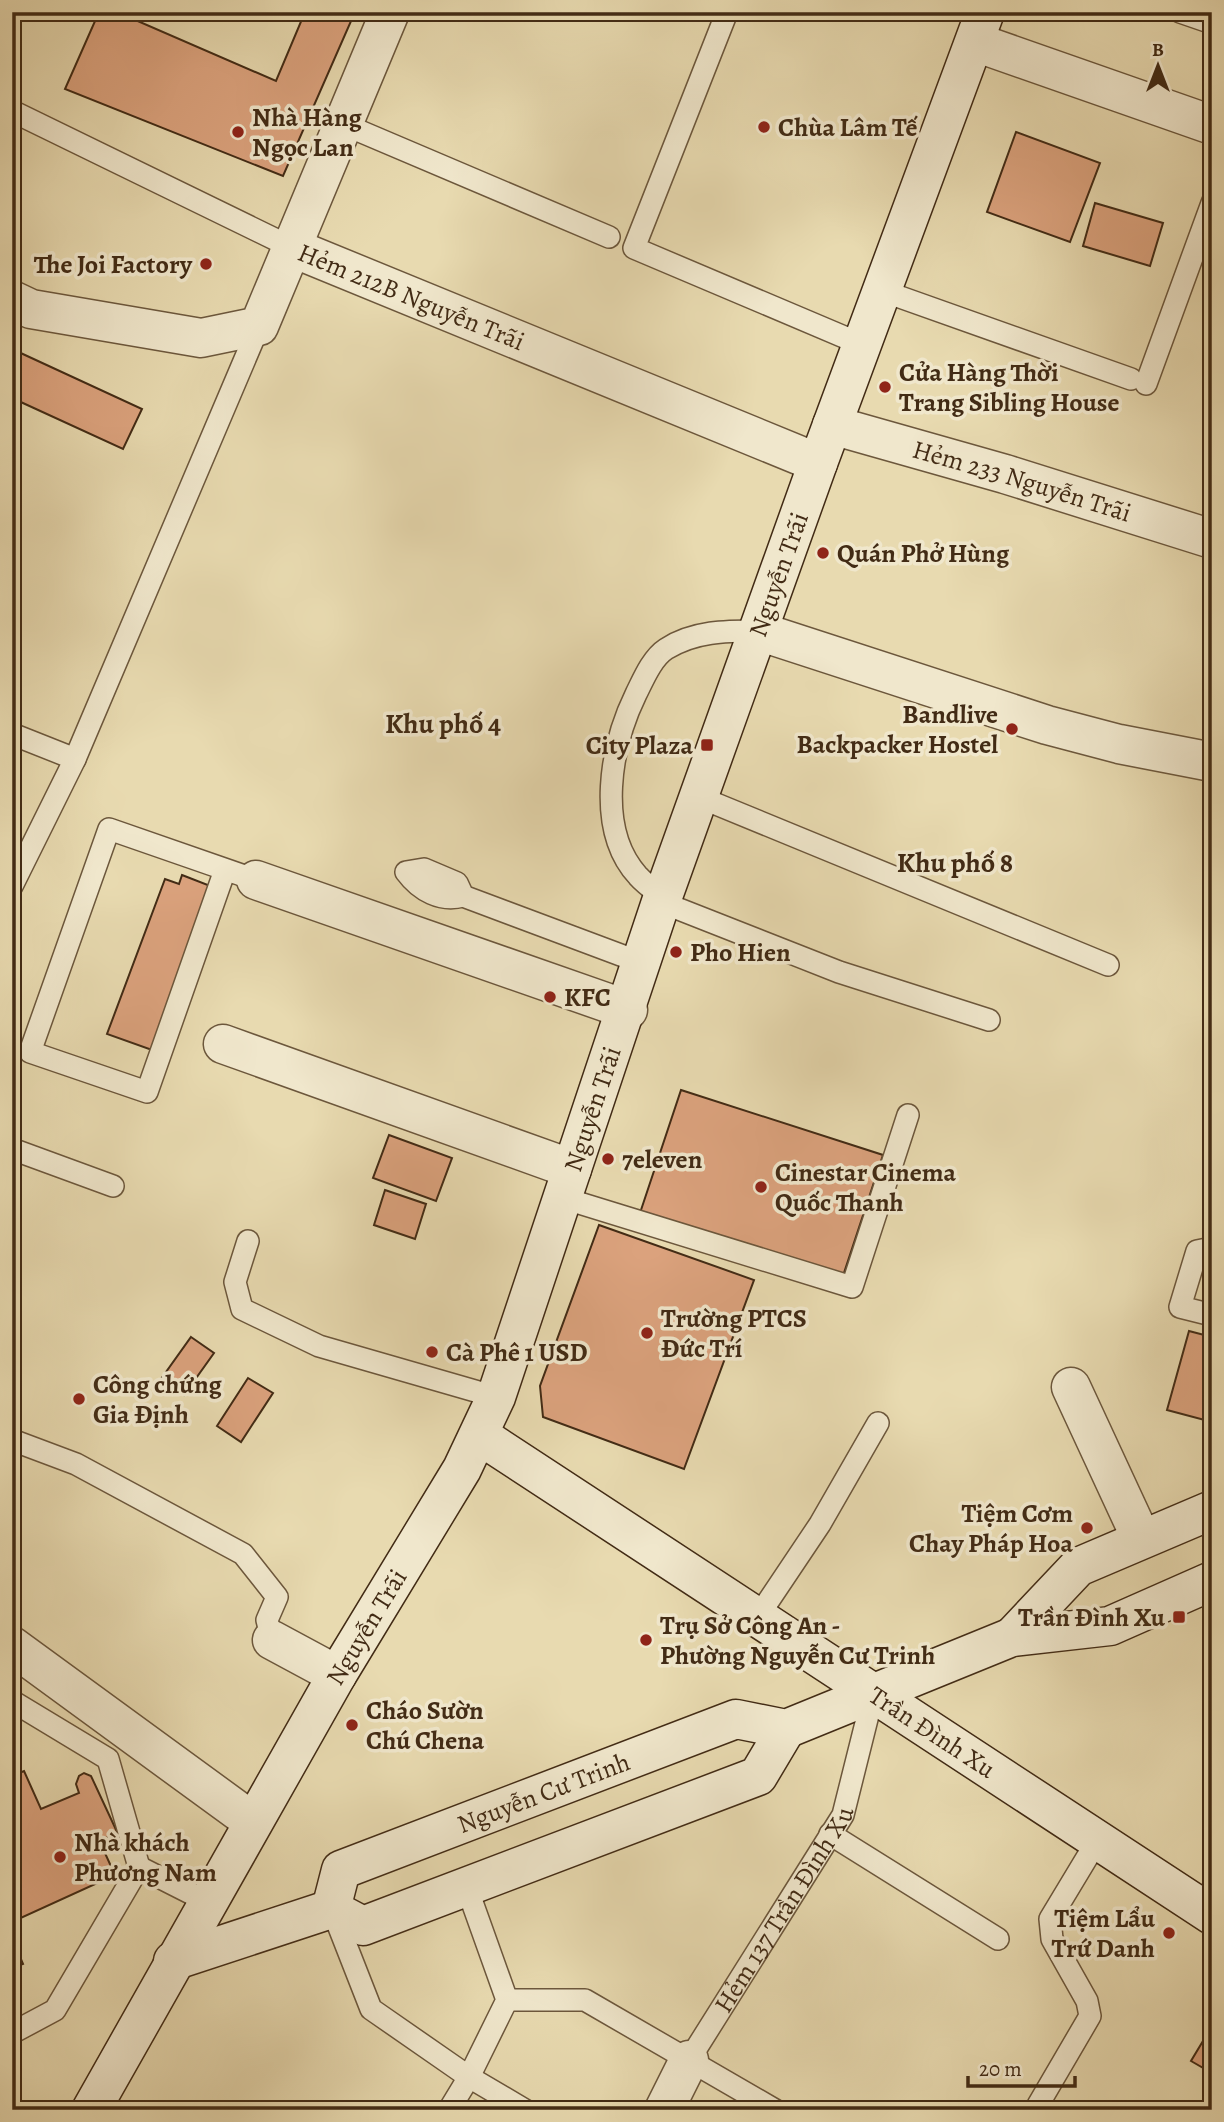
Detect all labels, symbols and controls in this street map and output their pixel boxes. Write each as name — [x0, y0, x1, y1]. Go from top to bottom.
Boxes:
north arrow — [1122, 32, 1192, 102]
text: B — [1152, 37, 1164, 63]
place label: Nhà Hàng Ngọc Lan — [252, 100, 363, 165]
place label: Chùa Lâm Tế — [778, 110, 919, 145]
marker: Chùa Lâm Tế — [756, 119, 772, 135]
marker: Nhà Hàng Ngọc Lan — [230, 124, 246, 140]
street label: Hẻm 212B Nguyễn Trãi — [293, 234, 530, 359]
place label: The Joi Factory — [34, 247, 193, 282]
marker: The Joi Factory — [198, 256, 214, 272]
place label: Cửa Hàng Thời Trang Sibling House — [899, 355, 1119, 420]
marker: Cửa Hàng Thời Trang Sibling House — [877, 379, 893, 395]
street label: Hẻm 233 Nguyễn Trãi — [909, 431, 1136, 530]
street label: Nguyễn Trãi — [740, 507, 817, 642]
place label: Quán Phở Hùng — [837, 536, 1010, 571]
marker: Quán Phở Hùng — [815, 545, 831, 561]
place label: Bandlive Backpacker Hostel — [796, 697, 998, 762]
district label: Khu phố 4 — [385, 705, 501, 743]
marker: Bandlive Backpacker Hostel — [1004, 721, 1020, 737]
place label: City Plaza — [586, 728, 693, 763]
marker: City Plaza — [699, 737, 715, 753]
district label: Khu phố 8 — [897, 844, 1013, 882]
place label: Pho Hien — [690, 935, 791, 970]
marker: Pho Hien — [668, 944, 684, 960]
place label: KFC — [564, 980, 611, 1015]
marker: KFC — [542, 989, 558, 1005]
street label: Nguyễn Trãi — [555, 1042, 629, 1176]
place label: 7eleven — [622, 1142, 703, 1177]
marker: 7eleven — [600, 1151, 616, 1167]
place label: Cinestar Cinema Quốc Thanh — [775, 1155, 956, 1220]
marker: Cinestar Cinema Quốc Thanh — [753, 1179, 769, 1195]
place label: Trường PTCS Đức Trí — [661, 1301, 807, 1366]
marker: Trường PTCS Đức Trí — [639, 1325, 655, 1341]
place label: Cà Phê 1 USD — [446, 1335, 588, 1370]
marker: Cà Phê 1 USD — [424, 1344, 440, 1360]
place label: Công chứng Gia Định — [93, 1367, 222, 1432]
marker: Công chứng Gia Định — [71, 1391, 87, 1407]
place label: Tiệm Cơm Chay Pháp Hoa — [909, 1496, 1073, 1561]
marker: Tiệm Cơm Chay Pháp Hoa — [1079, 1520, 1095, 1536]
street label: Nguyễn Trãi — [317, 1562, 415, 1692]
place label: Trần Đình Xu — [1018, 1600, 1166, 1635]
place label: Trụ Sở Công An - Phường Nguyễn Cư Trinh — [660, 1608, 935, 1673]
marker: Trần Đình Xu — [1171, 1609, 1187, 1625]
marker: Trụ Sở Công An - Phường Nguyễn Cư Trinh — [638, 1632, 654, 1648]
street label: Trần Ðình Xu — [862, 1678, 1003, 1787]
place label: Cháo Sườn Chú Chena — [366, 1693, 485, 1758]
marker: Cháo Sườn Chú Chena — [344, 1717, 360, 1733]
street label: Nguyễn Cư Trinh — [452, 1744, 635, 1841]
street label: Hẻm 137 Trần Ðình Xu — [706, 1803, 862, 2019]
place label: Nhà khách Phương Nam — [74, 1825, 217, 1890]
marker: Nhà khách Phương Nam — [52, 1849, 68, 1865]
place label: Tiệm Lẩu Trứ Danh — [1052, 1901, 1156, 1966]
marker: Tiệm Lẩu Trứ Danh — [1161, 1925, 1177, 1941]
scale bar — [968, 2045, 1075, 2089]
text: 20 m — [979, 2055, 1022, 2083]

